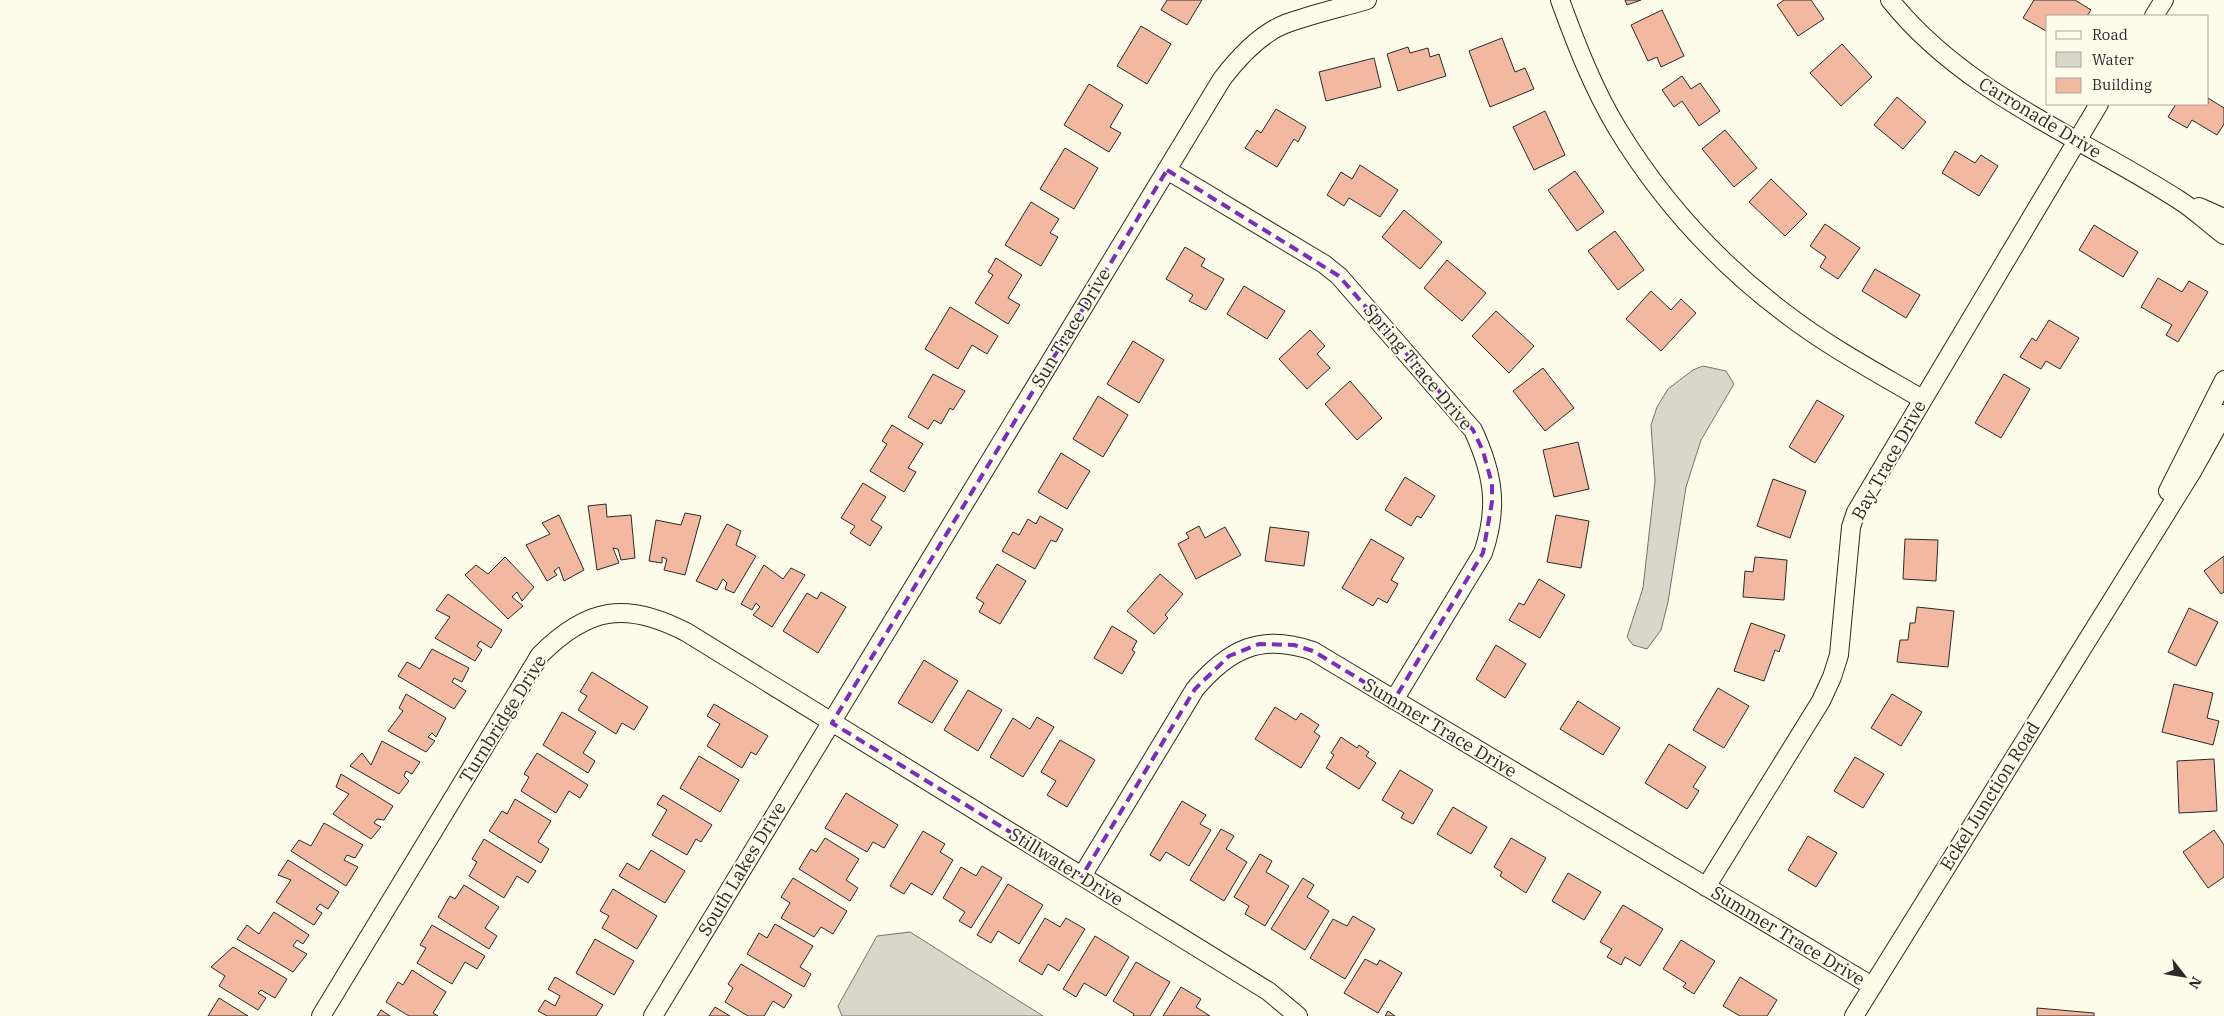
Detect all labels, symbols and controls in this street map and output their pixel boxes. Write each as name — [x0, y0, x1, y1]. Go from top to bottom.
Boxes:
legend — [2046, 15, 2209, 105]
text: Road — [2092, 25, 2128, 44]
text: Water — [2092, 50, 2134, 69]
street label: Carronade Drive — [1975, 72, 2106, 163]
text: Building — [2092, 75, 2152, 94]
street label: Sun Trace Drive — [1026, 264, 1115, 392]
street label: Spring Trace Drive — [1359, 299, 1478, 435]
street label: Bay Trace Drive — [1846, 396, 1931, 524]
street label: Turnbridge Drive — [454, 651, 551, 787]
street label: Summer Trace Drive — [1359, 673, 1521, 783]
street label: Eckel Junction Road — [1935, 717, 2045, 874]
street label: South Lakes Drive — [692, 797, 791, 940]
street label: Stillwater Drive — [1005, 822, 1128, 911]
street label: Summer Trace Drive — [1707, 881, 1869, 991]
north arrow — [2159, 951, 2209, 1001]
text: N — [2185, 973, 2206, 992]

